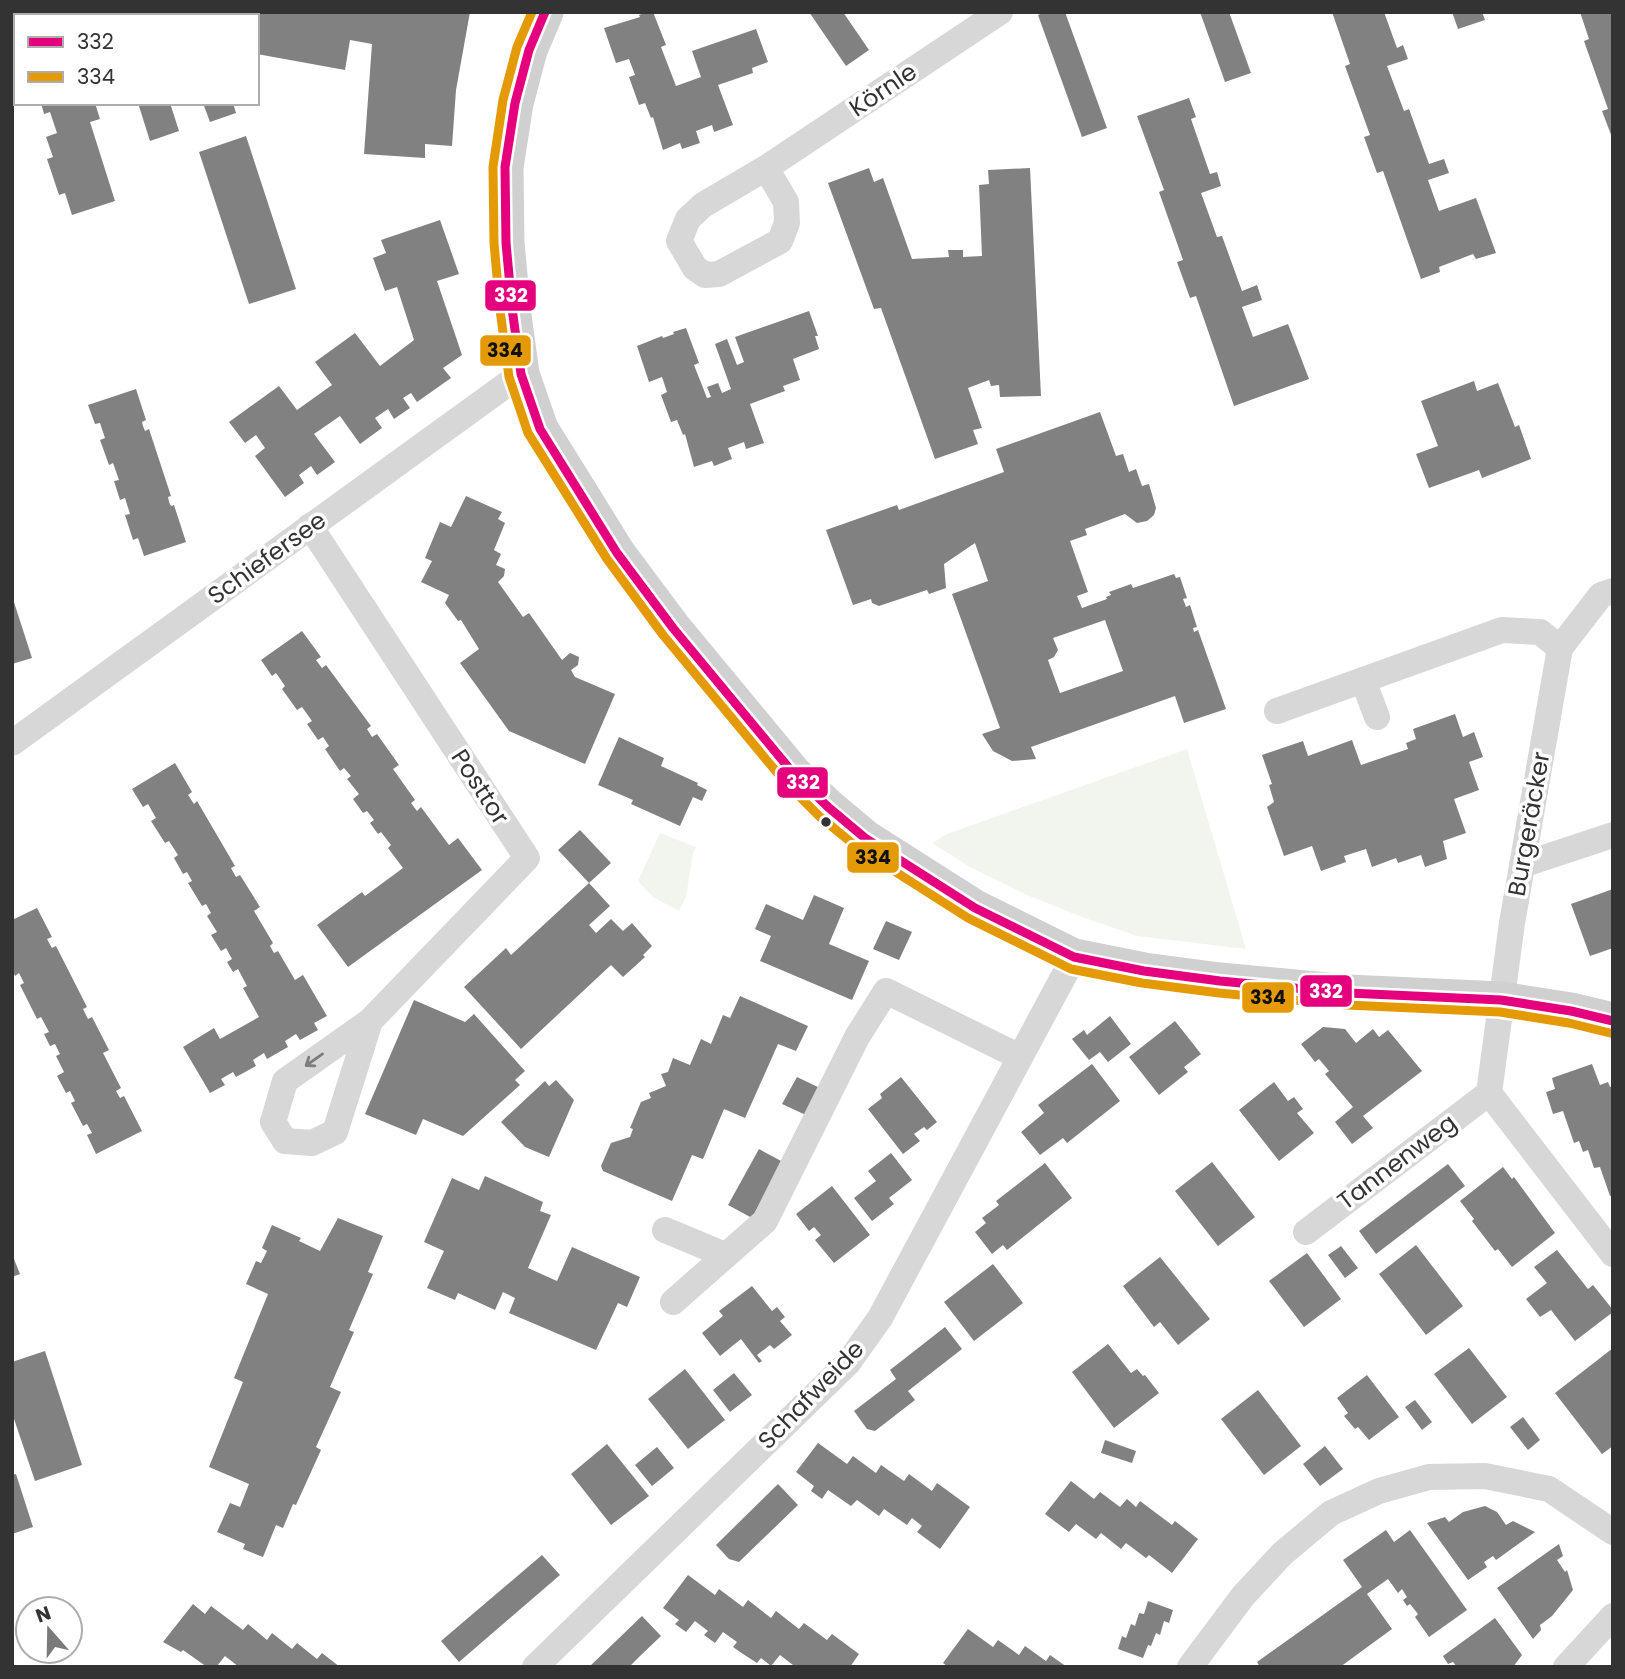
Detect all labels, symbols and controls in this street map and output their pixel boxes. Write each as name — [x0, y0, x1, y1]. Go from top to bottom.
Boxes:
legend — [14, 14, 259, 105]
text: 332 — [77, 27, 114, 56]
street label: Körnle — [842, 55, 923, 124]
text: 334 — [77, 62, 115, 91]
line badge: 332 — [484, 279, 537, 312]
text: 332 — [494, 282, 528, 309]
line badge: 334 — [479, 334, 532, 367]
text: 334 — [487, 337, 523, 364]
street label: Schiefersee — [201, 503, 333, 612]
street label: Posttor — [444, 743, 517, 831]
street label: Burgeräcker — [1500, 749, 1557, 899]
line badge: 332 — [776, 766, 829, 799]
text: 332 — [786, 769, 820, 796]
unlabelled marker — [819, 815, 833, 829]
line badge: 334 — [846, 841, 900, 874]
text: 334 — [855, 844, 891, 871]
line badge: 332 — [1299, 974, 1353, 1008]
text: 332 — [1309, 978, 1343, 1005]
line badge: 334 — [1241, 981, 1295, 1014]
text: 334 — [1250, 984, 1286, 1011]
one-way arrow — [305, 1053, 324, 1067]
street label: Tannenweg — [1330, 1106, 1463, 1217]
street label: Schafweide — [750, 1333, 871, 1456]
north arrow — [14, 1595, 84, 1665]
text: N — [32, 1599, 55, 1630]

